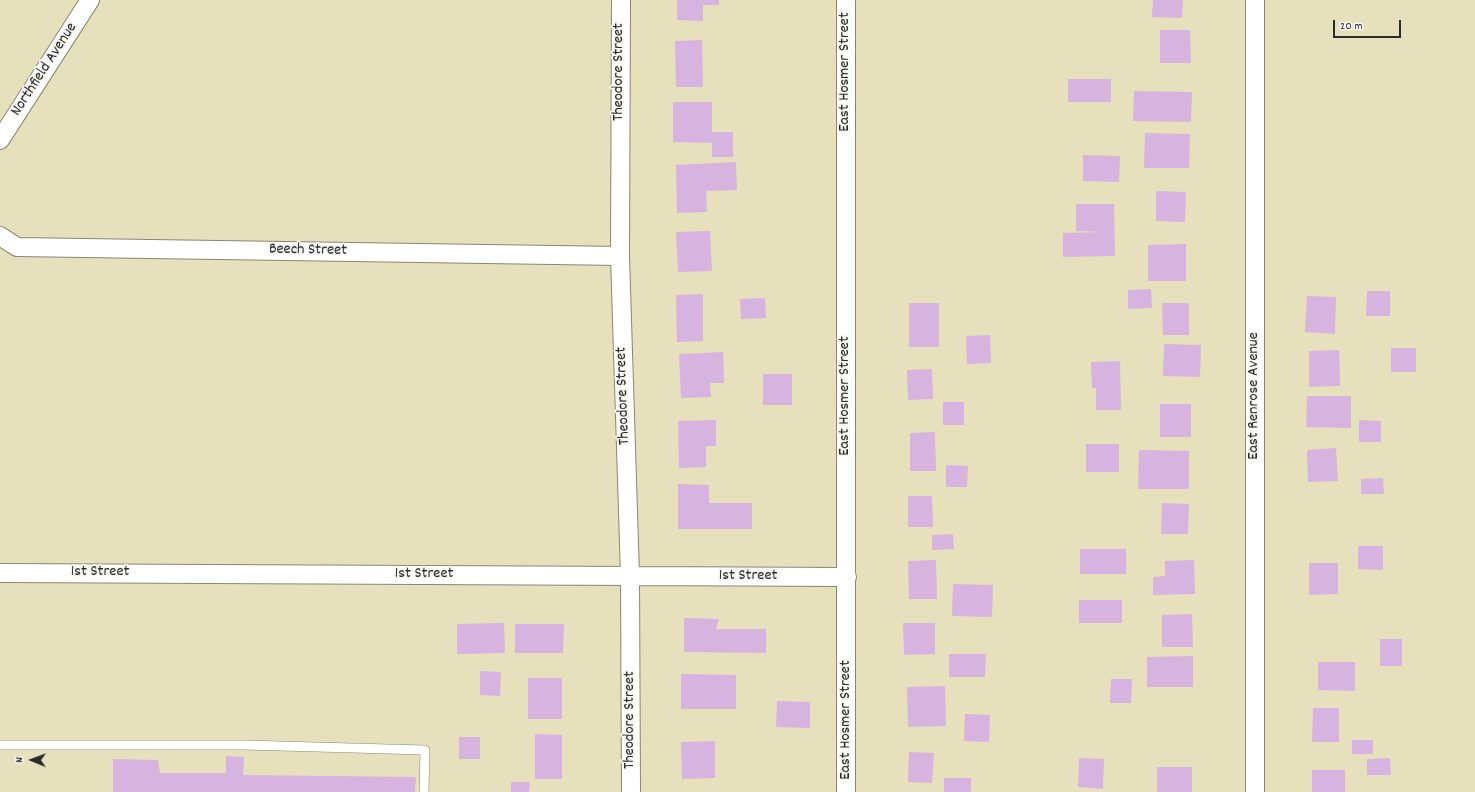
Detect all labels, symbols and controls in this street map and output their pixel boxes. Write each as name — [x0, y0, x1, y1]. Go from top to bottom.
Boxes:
street label: East Hosmer Street — [836, 12, 856, 132]
scale bar — [1335, 12, 1403, 38]
text: 20 m — [1340, 18, 1363, 35]
street label: Northfield Avenue — [8, 20, 82, 120]
street label: Theodore Street — [610, 23, 630, 121]
street label: Beech Street — [269, 241, 347, 261]
street label: East Renrose Avenue — [1245, 332, 1265, 460]
street label: East Hosmer Street — [836, 336, 856, 456]
street label: Theodore Street — [613, 347, 635, 445]
street label: 1st Street — [71, 563, 129, 583]
street label: 1st Street — [395, 565, 453, 585]
street label: 1st Street — [719, 567, 777, 587]
street label: East Hosmer Street — [837, 660, 857, 780]
street label: Theodore Street — [621, 671, 641, 769]
north arrow — [12, 740, 52, 780]
text: N — [12, 757, 28, 763]

